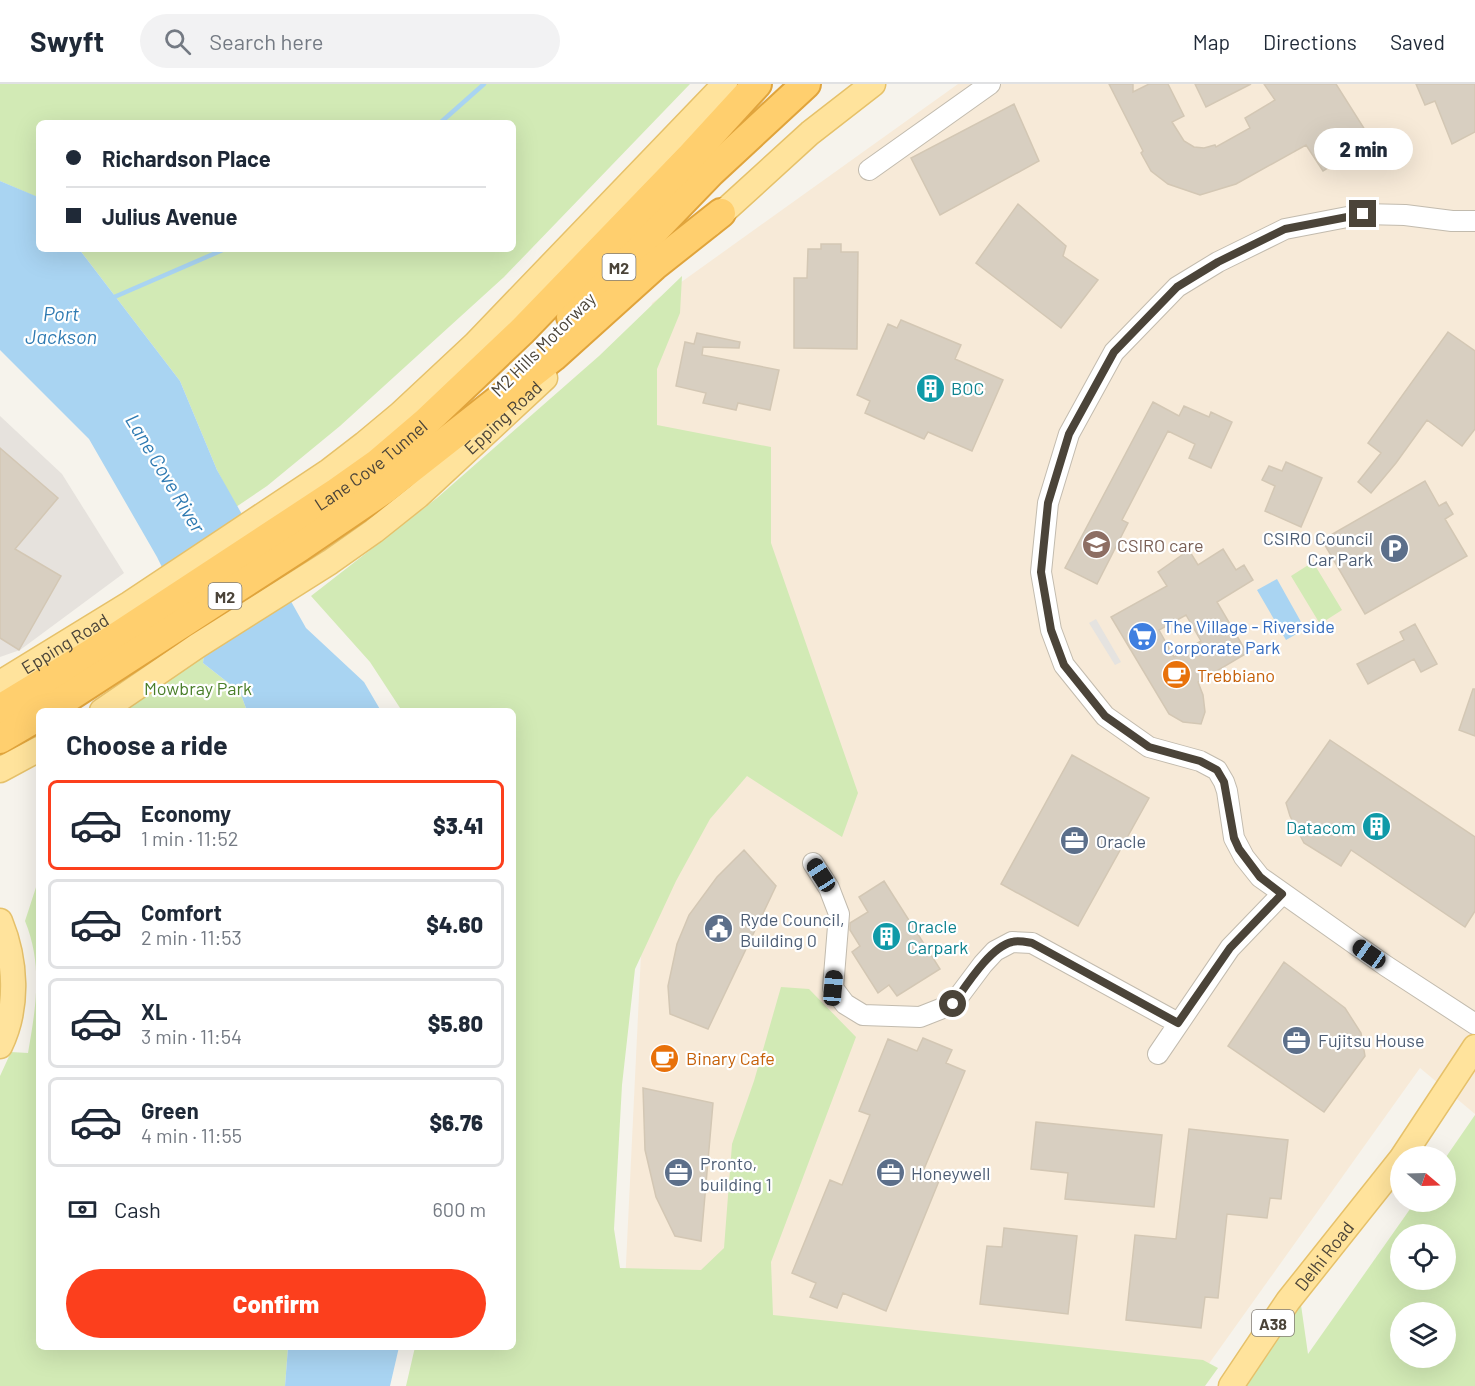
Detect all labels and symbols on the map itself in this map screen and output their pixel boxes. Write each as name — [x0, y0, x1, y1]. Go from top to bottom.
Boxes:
callout: 2 min — [1314, 127, 1412, 169]
route end — [1349, 200, 1376, 227]
road number: M2 — [602, 254, 636, 280]
street label: M2 Hills Motorway — [486, 287, 600, 401]
water label: Port Jackson — [25, 301, 97, 348]
building icon: BOC — [914, 372, 946, 404]
street label: Epping Road — [459, 376, 546, 459]
place label: BOC — [951, 377, 984, 399]
water label: Lane Cove River — [121, 409, 211, 538]
street label: Lane Cove Tunnel — [310, 415, 432, 515]
place label: CSIRO Council Car Park — [1263, 527, 1373, 570]
school or university icon: CSIRO care — [1080, 529, 1112, 561]
parking icon: CSIRO Council Car Park — [1378, 532, 1410, 564]
place label: CSIRO care — [1117, 534, 1204, 556]
road number: M2 — [208, 583, 242, 609]
street label: Epping Road — [17, 608, 112, 678]
place label: The Village - Riverside Corporate Park — [1163, 615, 1335, 658]
supermarket icon: The Village - Riverside Corporate Park — [1126, 620, 1158, 652]
cafe icon: Trebbiano — [1160, 659, 1192, 691]
place label: Trebbiano — [1197, 664, 1275, 686]
park label: Mowbray Park — [144, 677, 252, 699]
building icon: Datacom — [1361, 811, 1393, 843]
place label: Datacom — [1286, 816, 1356, 838]
office icon: Oracle — [1059, 825, 1091, 857]
place label: Oracle — [1096, 830, 1146, 852]
car — [804, 855, 838, 895]
place label: Ryde Council, Building 0 — [740, 908, 845, 951]
public building icon: Ryde Council, Building 0 — [703, 913, 735, 945]
place label: Oracle Carpark — [907, 915, 968, 958]
building icon: Oracle Carpark — [870, 920, 902, 952]
car — [1349, 936, 1389, 972]
car — [822, 969, 844, 1007]
route start — [939, 990, 966, 1017]
office icon: Fujitsu House — [1281, 1024, 1313, 1056]
place label: Fujitsu House — [1318, 1029, 1425, 1051]
cafe icon: Binary Cafe — [649, 1042, 681, 1074]
place label: Binary Cafe — [686, 1047, 775, 1069]
north arrow — [1390, 1146, 1456, 1212]
place label: Pronto, building 1 — [700, 1152, 772, 1195]
office icon: Pronto, building 1 — [663, 1157, 695, 1189]
office icon: Honeywell — [874, 1157, 906, 1189]
place label: Honeywell — [911, 1162, 990, 1184]
street label: Delhi Road — [1290, 1217, 1358, 1295]
road number: A38 — [1252, 1310, 1294, 1336]

